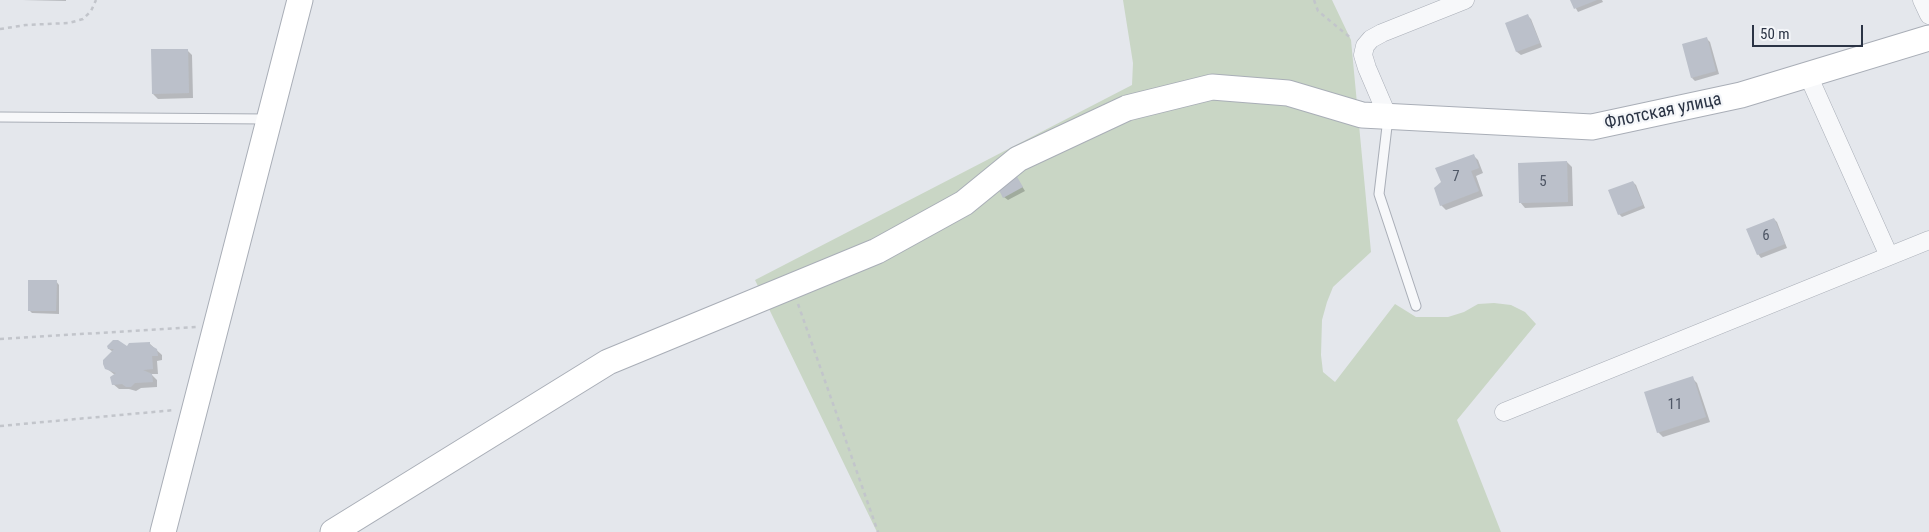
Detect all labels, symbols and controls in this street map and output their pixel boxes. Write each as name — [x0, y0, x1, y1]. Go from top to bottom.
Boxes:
scale bar — [1754, 15, 1865, 47]
text: 50 m — [1760, 25, 1790, 43]
street label: Флотская улица — [1602, 89, 1724, 135]
house number: 7 — [1452, 168, 1460, 186]
house number: 5 — [1539, 173, 1547, 191]
house number: 6 — [1762, 227, 1770, 245]
house number: 11 — [1668, 396, 1682, 414]

